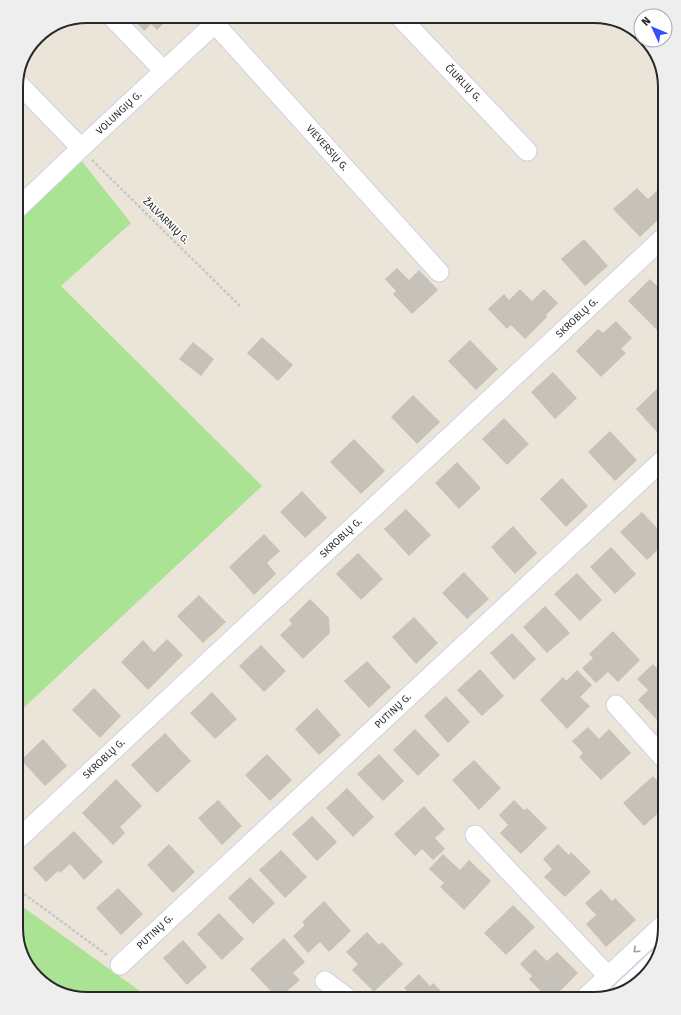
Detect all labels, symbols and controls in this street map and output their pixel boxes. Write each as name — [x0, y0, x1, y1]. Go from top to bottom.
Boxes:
north arrow — [633, 8, 673, 48]
text: N — [639, 14, 653, 29]
street label: ČIURLIŲ G. — [442, 60, 485, 104]
street label: VOLUNGIŲ G. — [94, 89, 144, 137]
street label: VIEVERSIŲ G. — [303, 123, 351, 173]
street label: ŽALVARNIŲ G. — [140, 194, 193, 247]
street label: SKROBLŲ G. — [554, 296, 600, 340]
street label: SKROBLŲ G. — [318, 516, 364, 560]
street label: PUTINŲ G. — [372, 691, 414, 731]
street label: SKROBLŲ G. — [81, 737, 127, 781]
street label: PUTINŲ G. — [134, 912, 176, 952]
one-way arrow — [634, 945, 641, 952]

